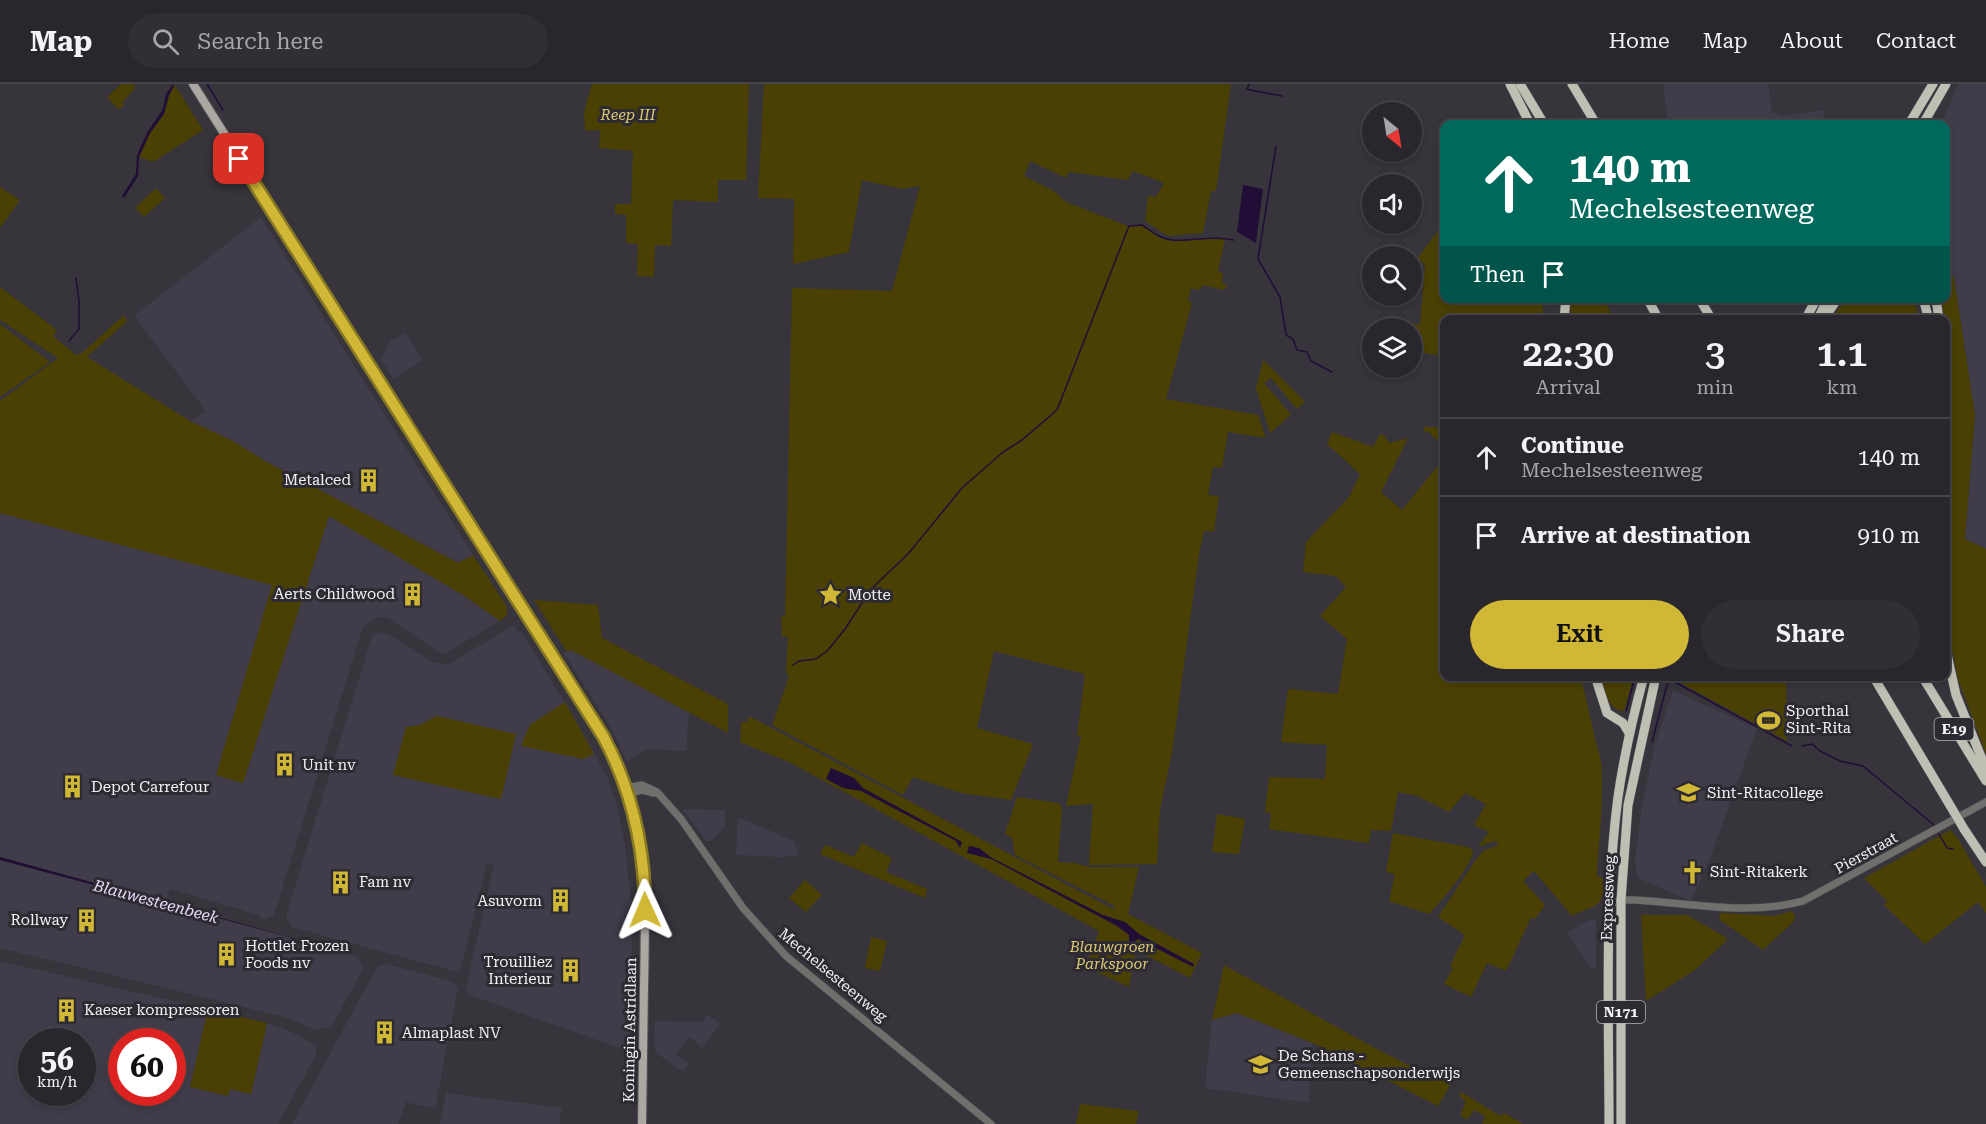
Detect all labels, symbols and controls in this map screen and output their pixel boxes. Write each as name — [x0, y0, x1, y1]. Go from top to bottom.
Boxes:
search box — [128, 14, 548, 68]
text: Map — [30, 25, 92, 58]
icon: search — [149, 25, 182, 58]
text: Search here — [197, 29, 323, 54]
text: Home — [1609, 29, 1670, 53]
text: Map — [1703, 29, 1748, 53]
text: About — [1781, 29, 1843, 53]
text: Contact — [1876, 29, 1956, 53]
north arrow — [1362, 102, 1422, 162]
map controls — [1362, 102, 1422, 378]
park label: Reep III — [599, 106, 656, 124]
pin — [213, 133, 264, 184]
icon: arrive — [222, 142, 255, 175]
text: 140 m — [1569, 143, 1691, 192]
icon: ahead — [1470, 144, 1548, 222]
button: sound — [1362, 174, 1422, 234]
text: Mechelsesteenweg — [1569, 193, 1814, 225]
button: search — [1362, 246, 1422, 306]
icon: arrive — [1537, 258, 1570, 291]
text: Then — [1470, 262, 1525, 287]
button: layers — [1362, 318, 1422, 378]
text: 22:30 — [1523, 333, 1614, 375]
text: 3 — [1705, 333, 1725, 375]
text: 1.1 — [1816, 333, 1867, 375]
text: Arrival — [1536, 375, 1601, 399]
text: min — [1696, 375, 1734, 399]
text: km — [1827, 375, 1857, 399]
text: Continue — [1521, 433, 1624, 458]
icon: ahead — [1470, 441, 1503, 474]
text: 140 m — [1857, 445, 1920, 470]
text: Mechelsesteenweg — [1521, 458, 1702, 482]
building icon: Metalced — [356, 467, 382, 493]
place label: Metalced — [284, 471, 351, 489]
icon: arrive — [1470, 519, 1503, 552]
text: Arrive at destination — [1521, 523, 1750, 548]
text: 910 m — [1857, 523, 1920, 548]
building icon: Aerts Childwood — [400, 581, 426, 607]
place icon: Motte — [817, 582, 843, 608]
place label: Aerts Childwood — [274, 585, 395, 603]
place label: Motte — [848, 586, 891, 604]
button: Exit — [1470, 600, 1689, 669]
button: Share — [1701, 600, 1920, 669]
place label: Sporthal Sint-Rita — [1786, 702, 1851, 737]
sports icon: Sporthal Sint-Rita — [1755, 707, 1781, 733]
road number: E19 — [1934, 718, 1974, 740]
building icon: Unit nv — [271, 752, 297, 778]
place label: Unit nv — [302, 756, 356, 774]
building icon: Depot Carrefour — [60, 774, 86, 800]
place label: Depot Carrefour — [91, 778, 209, 796]
school or university icon: Sint-Ritacollege — [1676, 780, 1702, 806]
place label: Sint-Ritacollege — [1707, 784, 1823, 802]
street label: Pierstraat — [1831, 828, 1901, 878]
street label: Expressweg — [1598, 855, 1618, 941]
church icon: Sint-Ritakerk — [1679, 859, 1705, 885]
place label: Sint-Ritakerk — [1710, 863, 1808, 881]
building icon: Fam nv — [328, 869, 354, 895]
place label: Fam nv — [359, 873, 411, 891]
water label: Blauwesteenbeek — [90, 875, 221, 927]
position arrow — [613, 878, 677, 942]
building icon: Asuvorm — [547, 888, 573, 914]
place label: Asuvorm — [478, 892, 542, 910]
building icon: Rollway — [73, 907, 99, 933]
place label: Rollway — [11, 911, 68, 929]
street label: Mechelsesteenweg — [775, 924, 891, 1026]
place label: Hottlet Frozen Foods nv — [245, 937, 350, 972]
park label: Blauwgroen Parkspoor — [1069, 938, 1154, 973]
building icon: Hottlet Frozen Foods nv — [214, 942, 240, 968]
place label: Trouilliez Interieur — [483, 953, 552, 988]
street label: Koningin Astridlaan — [620, 957, 640, 1103]
building icon: Trouilliez Interieur — [557, 958, 583, 984]
building icon: Kaeser kompressoren — [53, 997, 79, 1023]
place label: Kaeser kompressoren — [84, 1001, 240, 1019]
road number: N171 — [1597, 1001, 1645, 1023]
building icon: Almaplast NV — [371, 1020, 397, 1046]
place label: Almaplast NV — [402, 1024, 501, 1042]
speed limit sign: 60 — [108, 1028, 186, 1106]
text: 56 — [40, 1042, 74, 1077]
place label: De Schans - Gemeenschapsonderwijs — [1278, 1047, 1460, 1082]
school or university icon: De Schans - Gemeenschapsonderwijs — [1247, 1052, 1273, 1078]
text: km/h — [37, 1073, 77, 1091]

